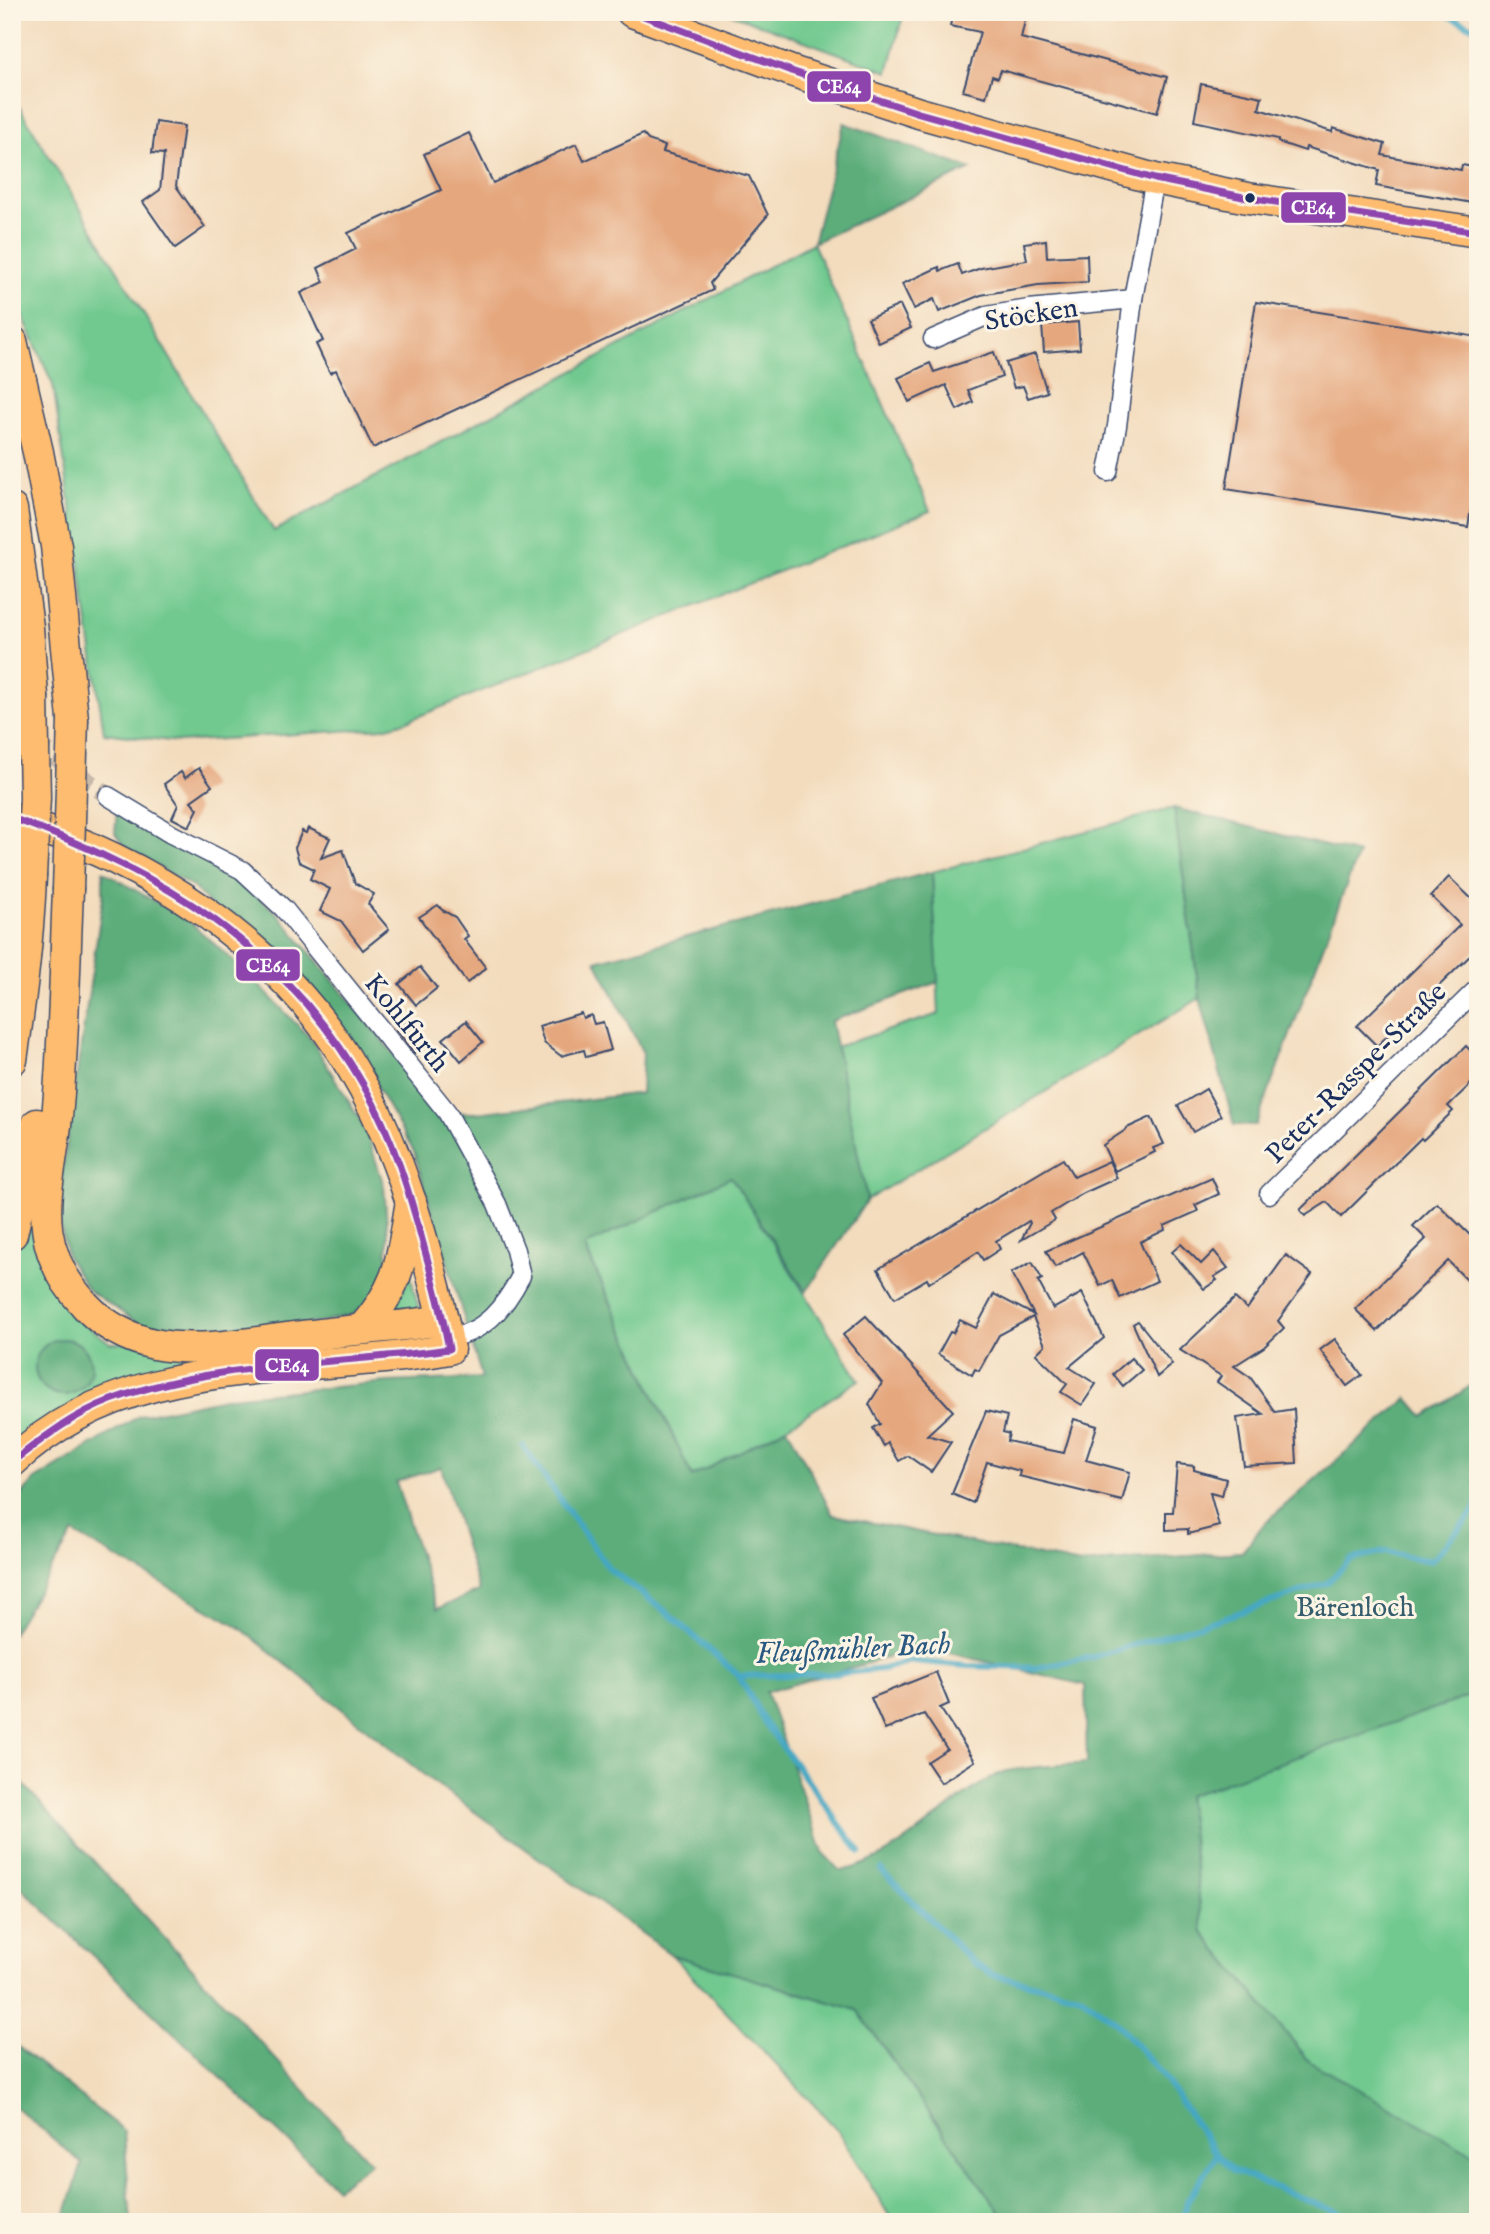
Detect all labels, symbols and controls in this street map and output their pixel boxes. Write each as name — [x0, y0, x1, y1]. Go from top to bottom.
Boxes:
line badge: CE64 — [806, 70, 872, 103]
text: CE64 — [817, 76, 862, 100]
unlabelled marker — [1243, 191, 1257, 205]
line badge: CE64 — [1280, 191, 1347, 224]
text: CE64 — [1291, 197, 1336, 221]
street label: Stöcken — [982, 291, 1080, 340]
line badge: CE64 — [235, 948, 301, 982]
text: CE64 — [246, 955, 291, 979]
street label: Kohlfurth — [356, 967, 457, 1080]
street label: Peter-Rasspe-Straße — [1259, 976, 1455, 1172]
line badge: CE64 — [254, 1348, 320, 1382]
text: CE64 — [265, 1355, 310, 1379]
park label: Bärenloch — [1296, 1591, 1414, 1626]
water label: Fleußmühler Bach — [755, 1626, 952, 1674]

